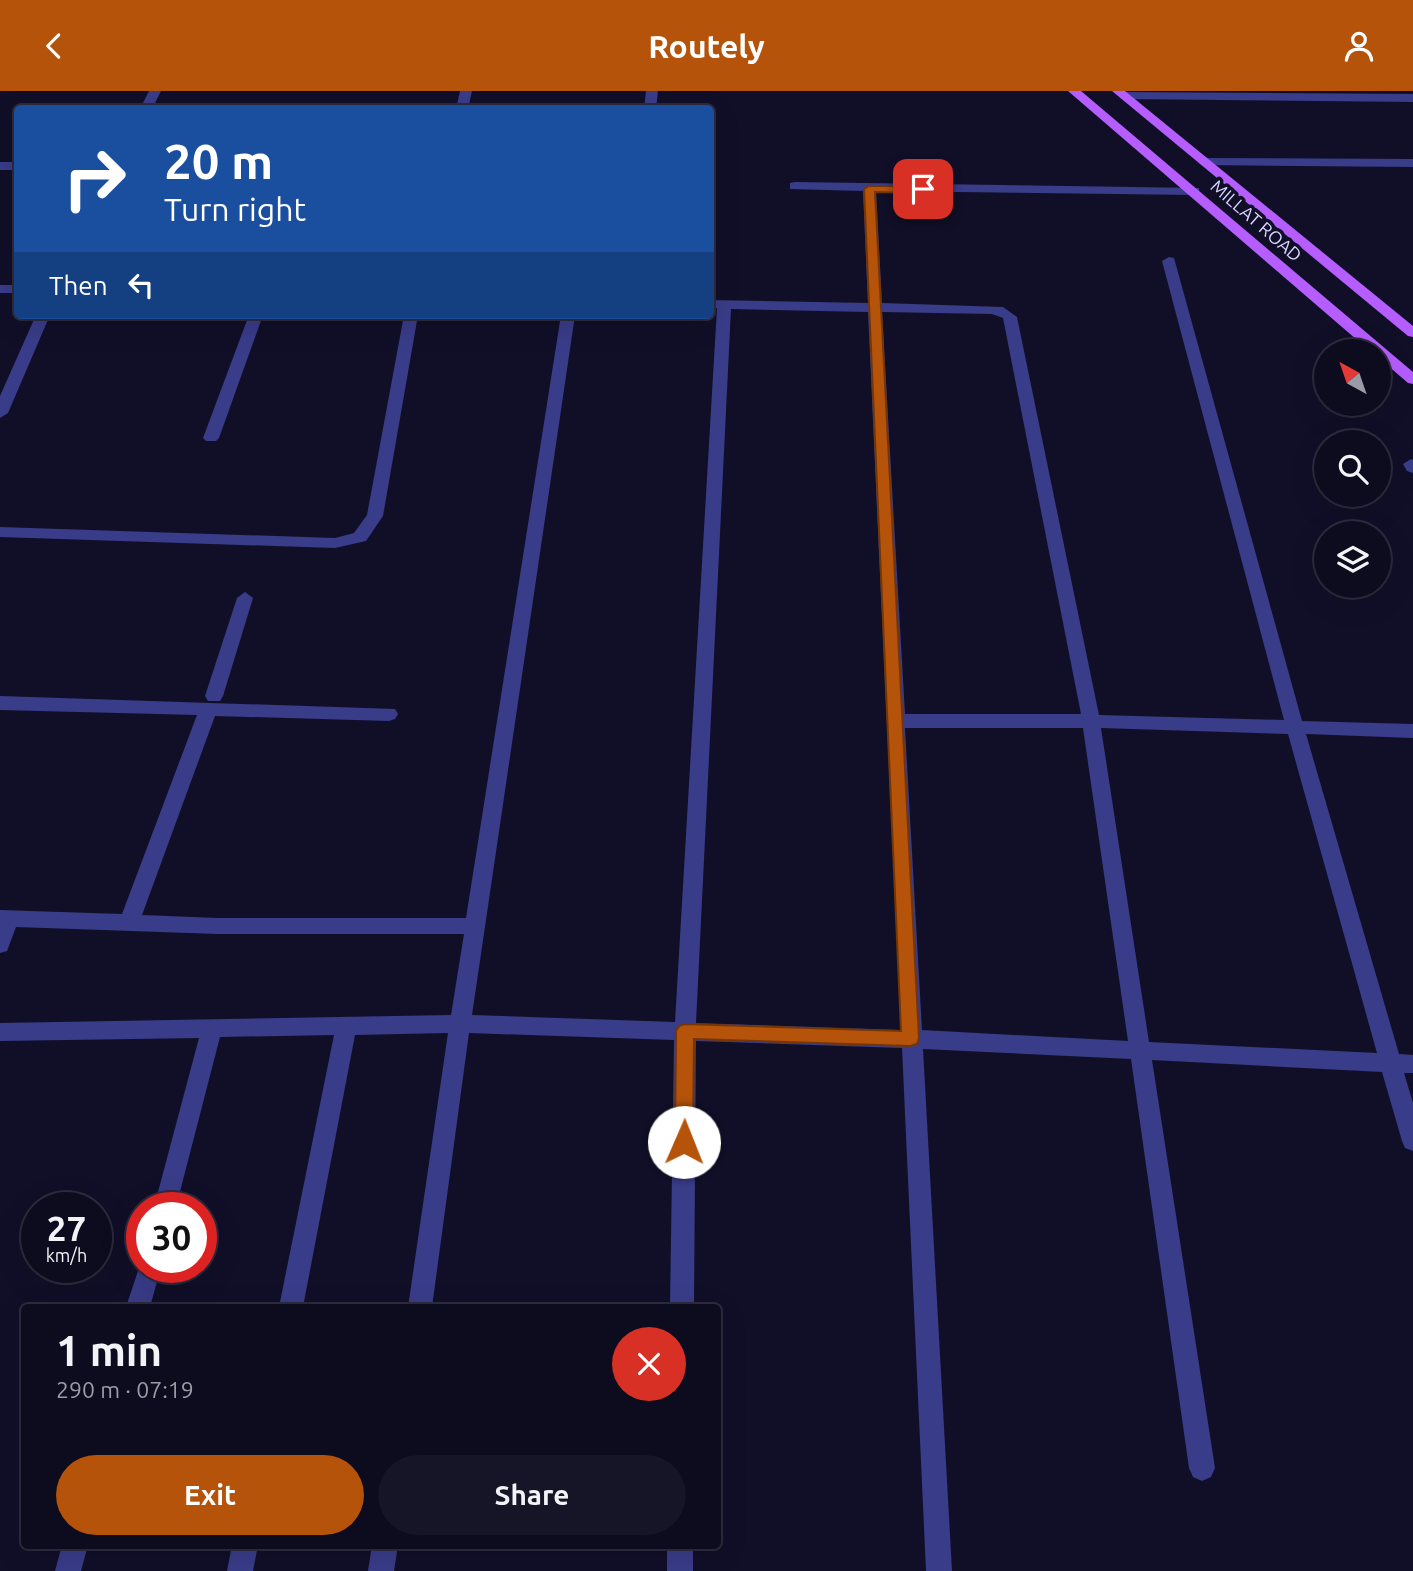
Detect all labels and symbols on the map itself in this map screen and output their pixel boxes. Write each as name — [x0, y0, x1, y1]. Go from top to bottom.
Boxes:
pin — [893, 159, 953, 219]
street label: MILLAT ROAD — [1207, 176, 1306, 265]
north arrow — [1314, 339, 1391, 417]
position arrow — [647, 1105, 721, 1179]
speed limit sign: 30 — [126, 1192, 217, 1283]

